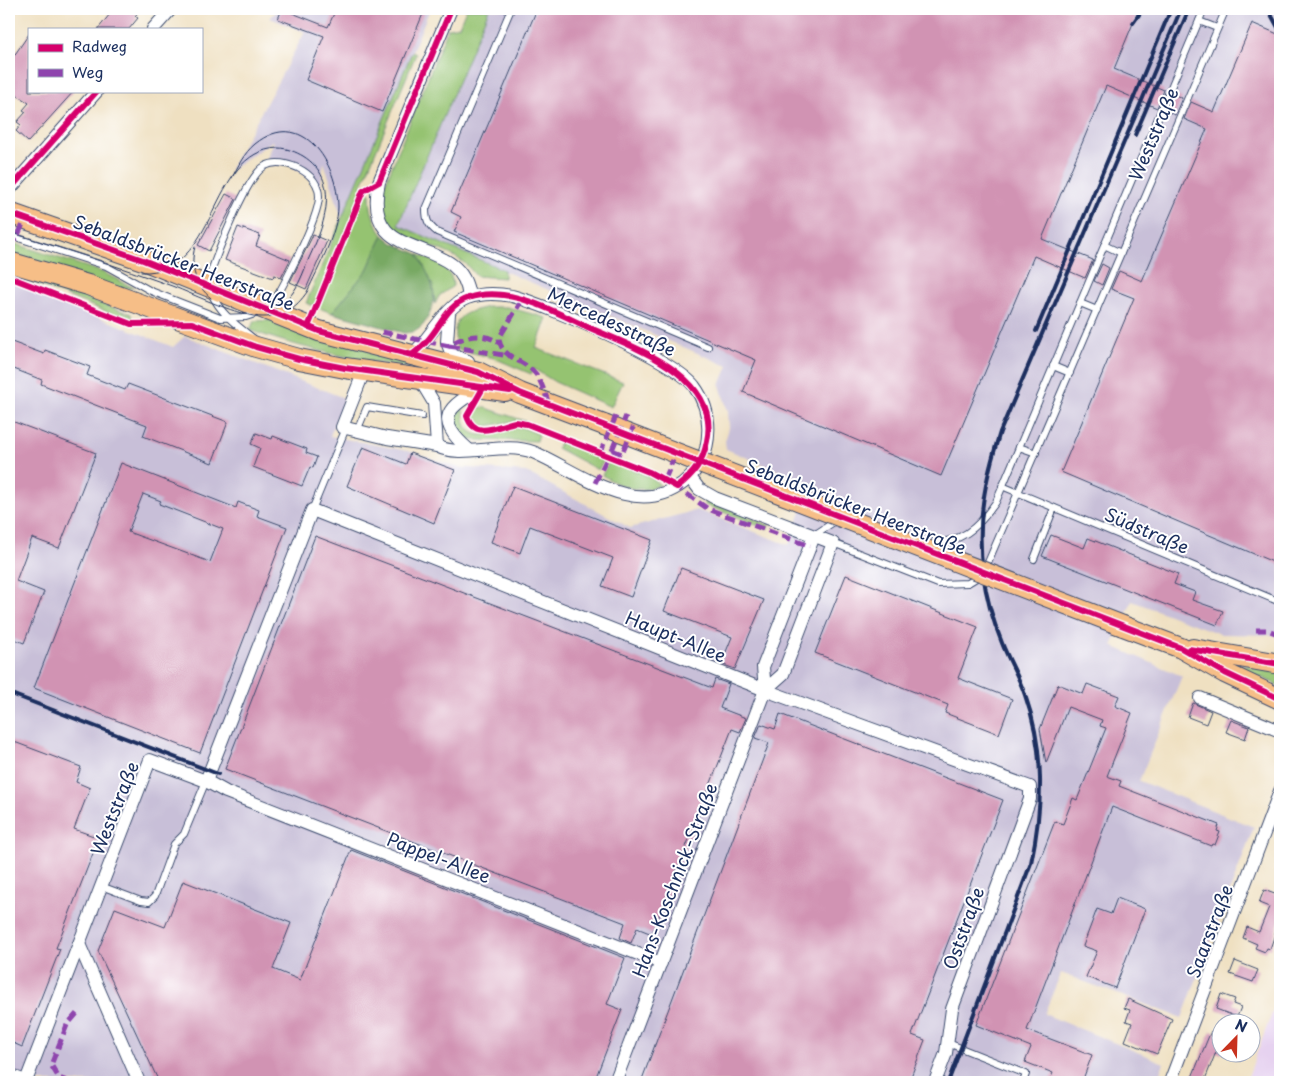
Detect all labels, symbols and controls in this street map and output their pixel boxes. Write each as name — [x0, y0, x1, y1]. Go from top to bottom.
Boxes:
legend — [28, 28, 202, 92]
text: Radweg — [72, 34, 127, 57]
text: Weg — [72, 60, 103, 83]
street label: Weststraße — [1121, 83, 1185, 185]
street label: Sebaldsbrücker Heerstraße — [69, 207, 299, 317]
street label: Mercedesstraße — [543, 279, 681, 363]
street label: Sebaldsbrücker Heerstraße — [741, 451, 971, 561]
street label: Südstraße — [1101, 500, 1193, 560]
street label: Haupt-Allee — [622, 604, 731, 669]
street label: Weststraße — [83, 757, 145, 859]
street label: Hans-Koschnick-Straße — [624, 779, 724, 981]
street label: Pappel-Allee — [383, 825, 495, 889]
street label: Saarstraße — [1179, 880, 1239, 982]
street label: Oststraße — [936, 883, 990, 973]
north arrow — [1212, 1014, 1262, 1064]
text: N — [1232, 1014, 1250, 1037]

